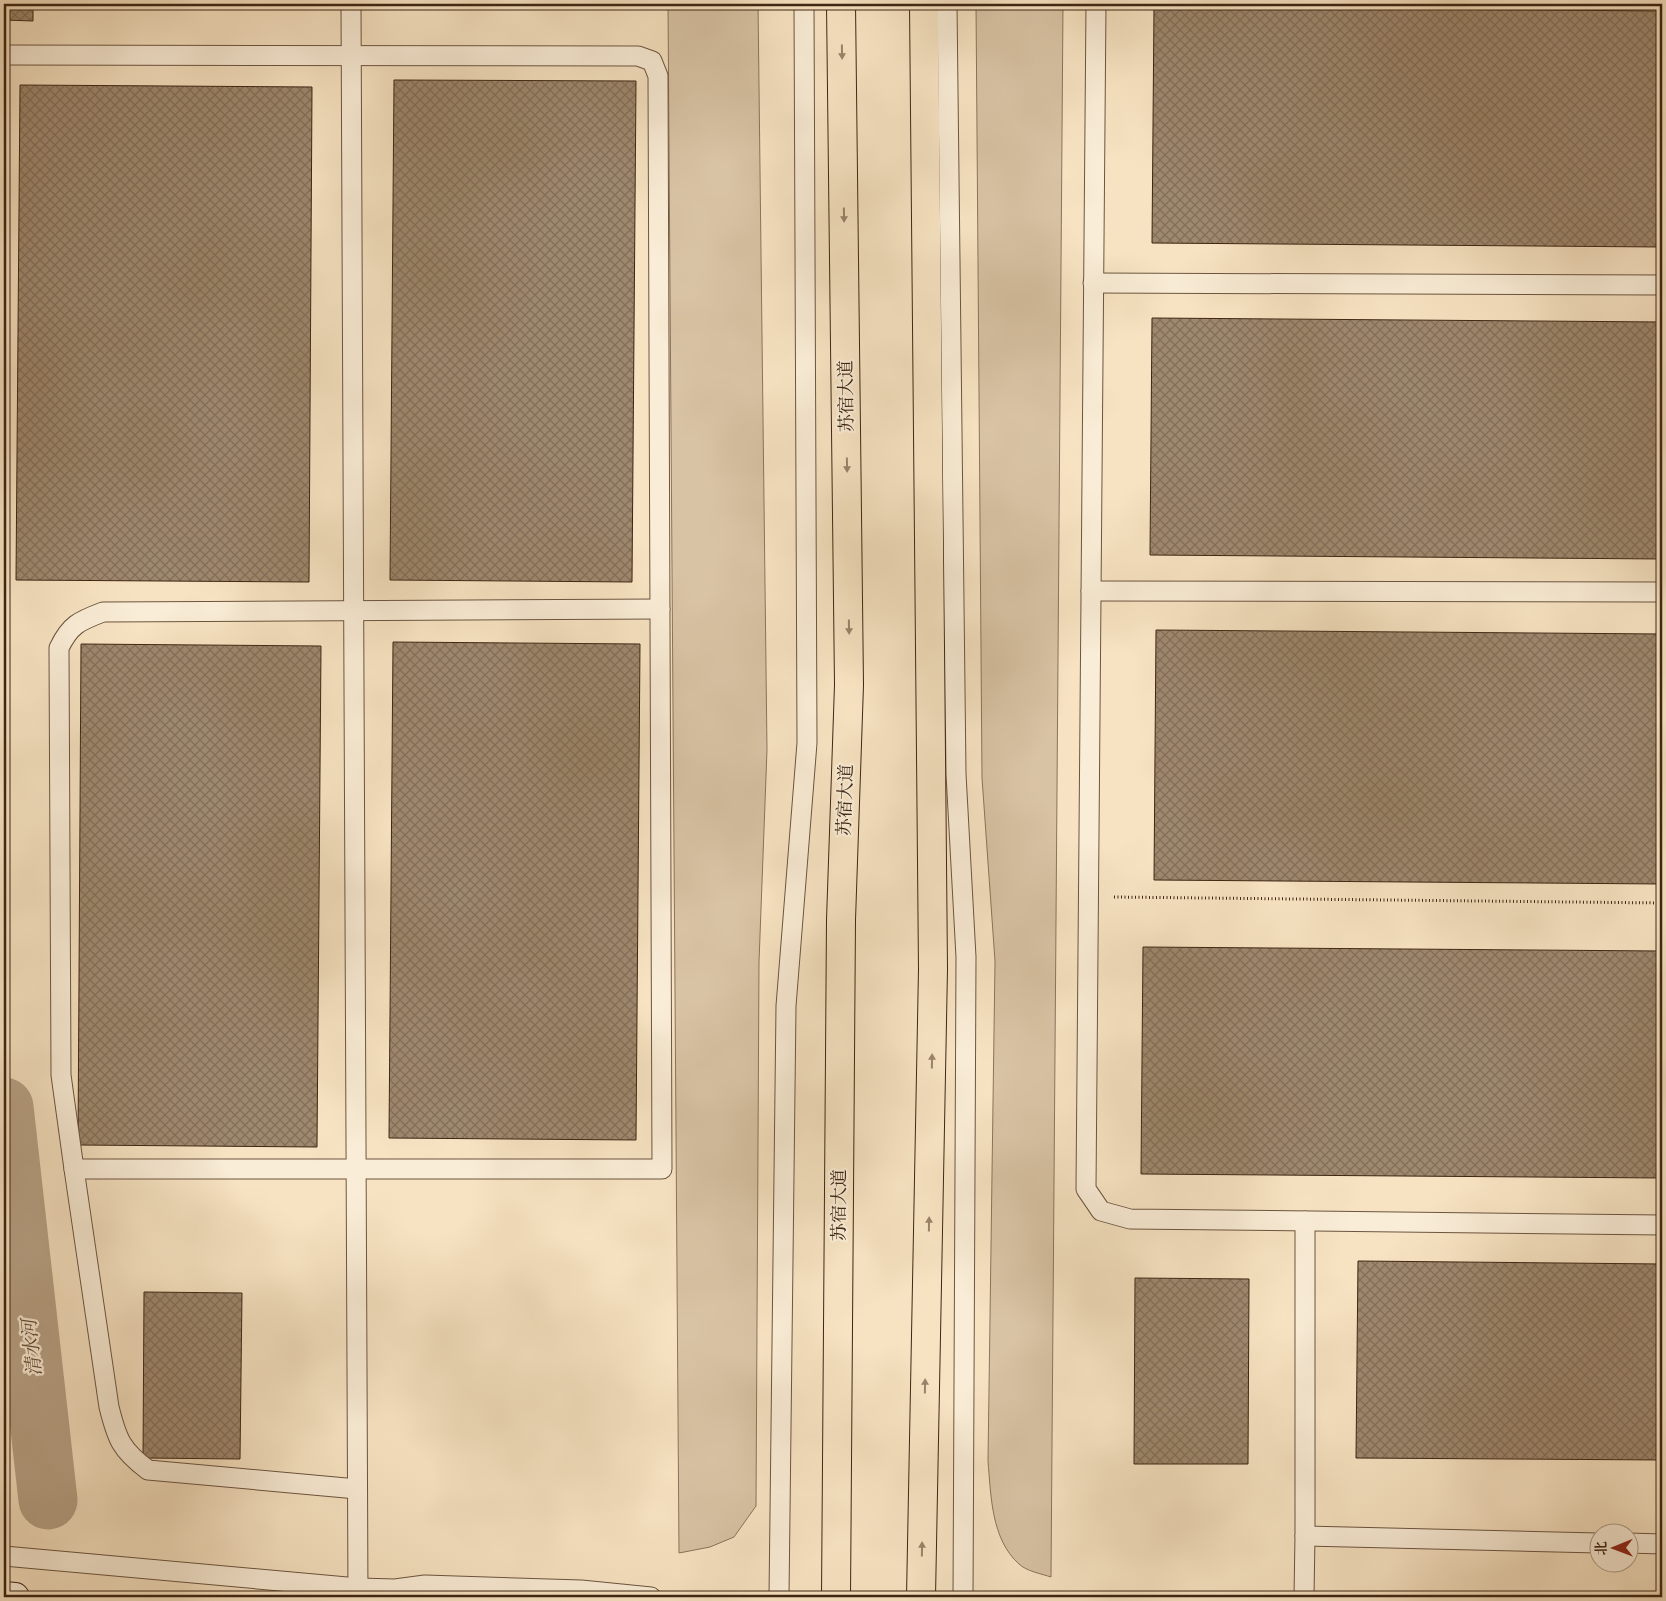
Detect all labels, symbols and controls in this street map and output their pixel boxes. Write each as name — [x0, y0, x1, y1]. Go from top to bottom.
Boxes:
one-way arrow — [838, 45, 846, 61]
one-way arrow — [840, 207, 848, 223]
street label: 苏宿大道 — [834, 360, 861, 432]
one-way arrow — [843, 457, 851, 473]
one-way arrow — [845, 620, 853, 636]
street label: 苏宿大道 — [833, 764, 860, 836]
one-way arrow — [928, 1053, 936, 1069]
street label: 苏宿大道 — [828, 1169, 853, 1241]
one-way arrow — [925, 1215, 933, 1231]
water label: 清水河 — [17, 1315, 49, 1378]
one-way arrow — [922, 1378, 930, 1394]
north arrow — [1588, 1524, 1638, 1574]
one-way arrow — [918, 1540, 926, 1556]
text: 北 — [1593, 1541, 1612, 1555]

